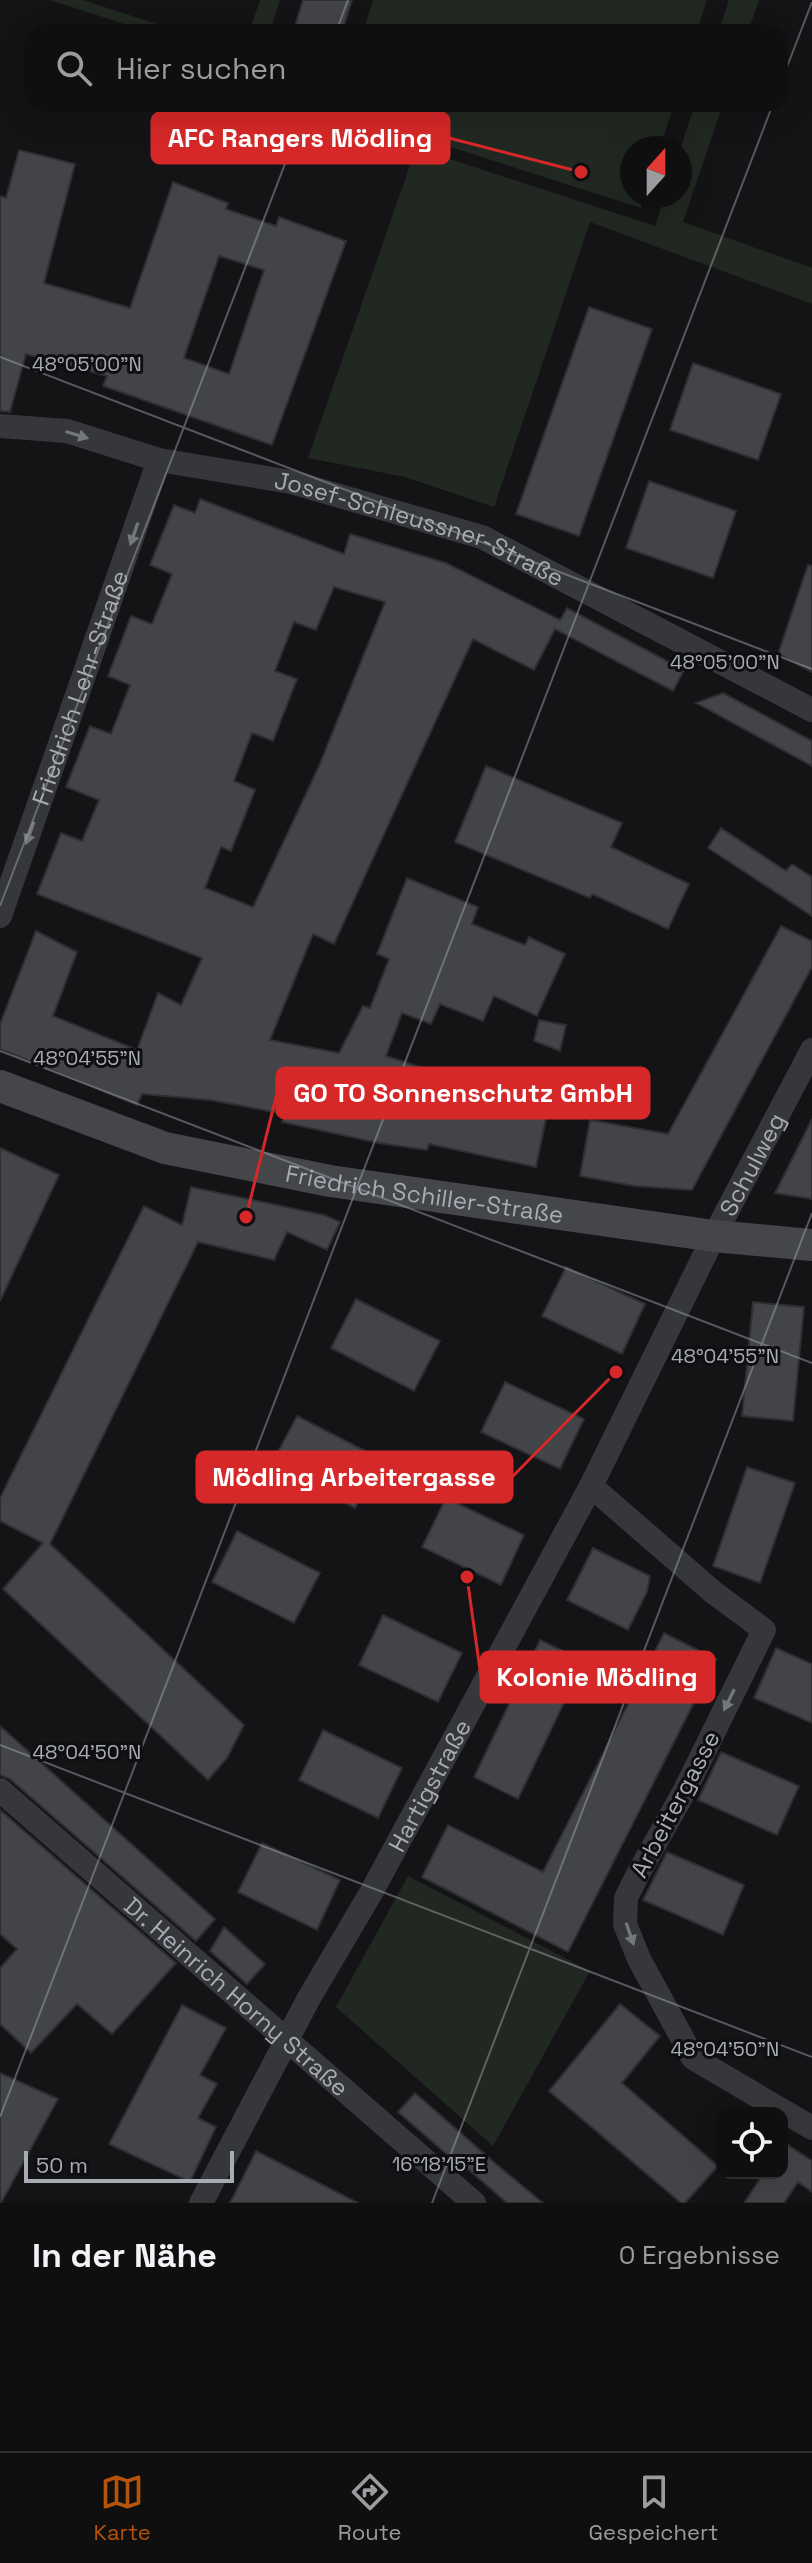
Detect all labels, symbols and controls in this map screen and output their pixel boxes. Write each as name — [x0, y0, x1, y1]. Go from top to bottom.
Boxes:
search box — [24, 24, 788, 112]
icon: search — [52, 46, 96, 90]
text: Hier suchen — [116, 49, 286, 88]
callout: AFC Rangers Mödling — [152, 113, 449, 163]
text: AFC Rangers Mödling — [168, 121, 432, 155]
north arrow — [620, 136, 692, 208]
text: 48°05'00"N — [32, 351, 142, 377]
one-way arrow — [65, 429, 90, 441]
street label: Josef-Schleussner-Straße — [272, 464, 569, 593]
one-way arrow — [127, 522, 139, 546]
street label: Friedrich Lehr-Straße — [24, 566, 135, 809]
text: 48°05'00"N — [670, 649, 780, 675]
one-way arrow — [23, 821, 35, 845]
text: 48°04'55"N — [33, 1045, 141, 1071]
callout: GO TO Sonnenschutz GmbH — [277, 1068, 649, 1118]
text: GO TO Sonnenschutz GmbH — [293, 1076, 633, 1110]
street label: Schulweg — [712, 1107, 792, 1221]
street label: Friedrich Schiller-Straße — [283, 1157, 566, 1230]
text: 48°04'55"N — [671, 1343, 779, 1369]
callout: Mödling Arbeitergasse — [197, 1452, 512, 1502]
text: Mödling Arbeitergasse — [212, 1460, 496, 1494]
callout: Kolonie Mödling — [481, 1652, 714, 1702]
text: Kolonie Mödling — [496, 1660, 698, 1694]
one-way arrow — [722, 1689, 736, 1712]
street label: Hartigstraße — [381, 1714, 478, 1857]
street label: Arbeitergasse — [623, 1725, 727, 1883]
text: 48°04'50"N — [33, 1739, 141, 1765]
street label: Dr. Heinrich Horny Straße — [118, 1890, 356, 2103]
one-way arrow — [624, 1922, 637, 1946]
text: 48°04'50"N — [671, 2036, 779, 2062]
map controls — [716, 2107, 788, 2179]
button: locate — [716, 2107, 788, 2179]
scale bar — [24, 2147, 234, 2183]
text: 50 m — [36, 2151, 88, 2179]
text: 16°18'15"E — [392, 2151, 486, 2177]
text: In der Nähe — [32, 2234, 217, 2277]
text: 0 Ergebnisse — [619, 2238, 780, 2272]
tab: Karte — [94, 2470, 151, 2546]
tab: Route — [338, 2470, 401, 2546]
tab: Gespeichert — [589, 2470, 718, 2546]

